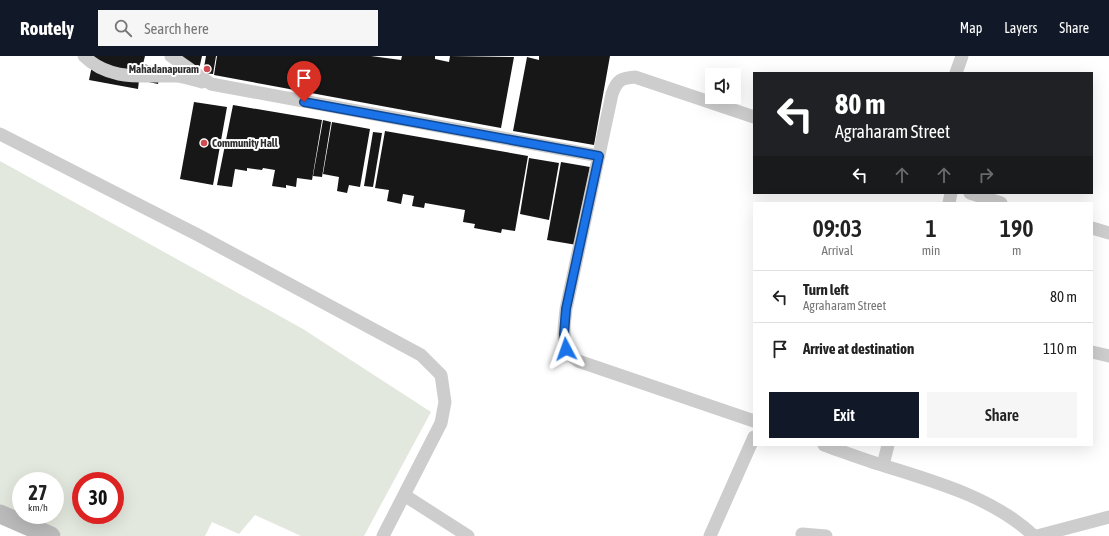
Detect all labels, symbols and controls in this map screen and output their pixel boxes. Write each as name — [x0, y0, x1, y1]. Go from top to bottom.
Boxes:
search box — [98, 10, 378, 46]
text: Routely — [20, 17, 74, 39]
icon: search — [112, 17, 134, 39]
text: Search here — [144, 20, 209, 37]
text: Map — [960, 20, 982, 36]
text: Layers — [1004, 20, 1037, 36]
text: Share — [1059, 20, 1089, 36]
pin — [287, 61, 321, 102]
place label: Mahadanapuram — [129, 63, 199, 75]
marker: Mahadanapuram — [202, 64, 212, 74]
icon: arrive — [293, 67, 315, 89]
map controls — [705, 68, 741, 104]
button: sound — [705, 68, 741, 104]
icon: left — [769, 88, 821, 140]
text: 80 m — [835, 88, 885, 120]
text: Agraharam Street — [835, 121, 950, 142]
place label: Community Hall — [212, 137, 279, 149]
marker: Community Hall — [199, 138, 209, 148]
icon: left — [849, 164, 871, 186]
icon: ahead — [891, 164, 913, 186]
icon: ahead — [933, 164, 955, 186]
icon: right — [975, 164, 997, 186]
text: 09:03 — [812, 215, 862, 242]
text: 1 — [925, 215, 937, 242]
text: 190 — [1000, 215, 1034, 242]
text: Arrival — [821, 243, 853, 258]
text: min — [922, 243, 940, 258]
text: m — [1012, 243, 1021, 258]
text: Turn left — [803, 281, 849, 298]
icon: left — [769, 286, 791, 308]
text: 80 m — [1050, 288, 1077, 305]
text: Agraharam Street — [803, 298, 886, 313]
position arrow — [545, 328, 587, 370]
icon: arrive — [769, 338, 791, 360]
text: Arrive at destination — [803, 340, 914, 357]
text: 110 m — [1043, 340, 1077, 357]
button: Exit — [769, 392, 919, 438]
button: Share — [927, 392, 1077, 438]
speed limit sign: 30 — [72, 472, 124, 524]
text: 27 — [29, 481, 47, 504]
text: km/h — [28, 502, 48, 513]

